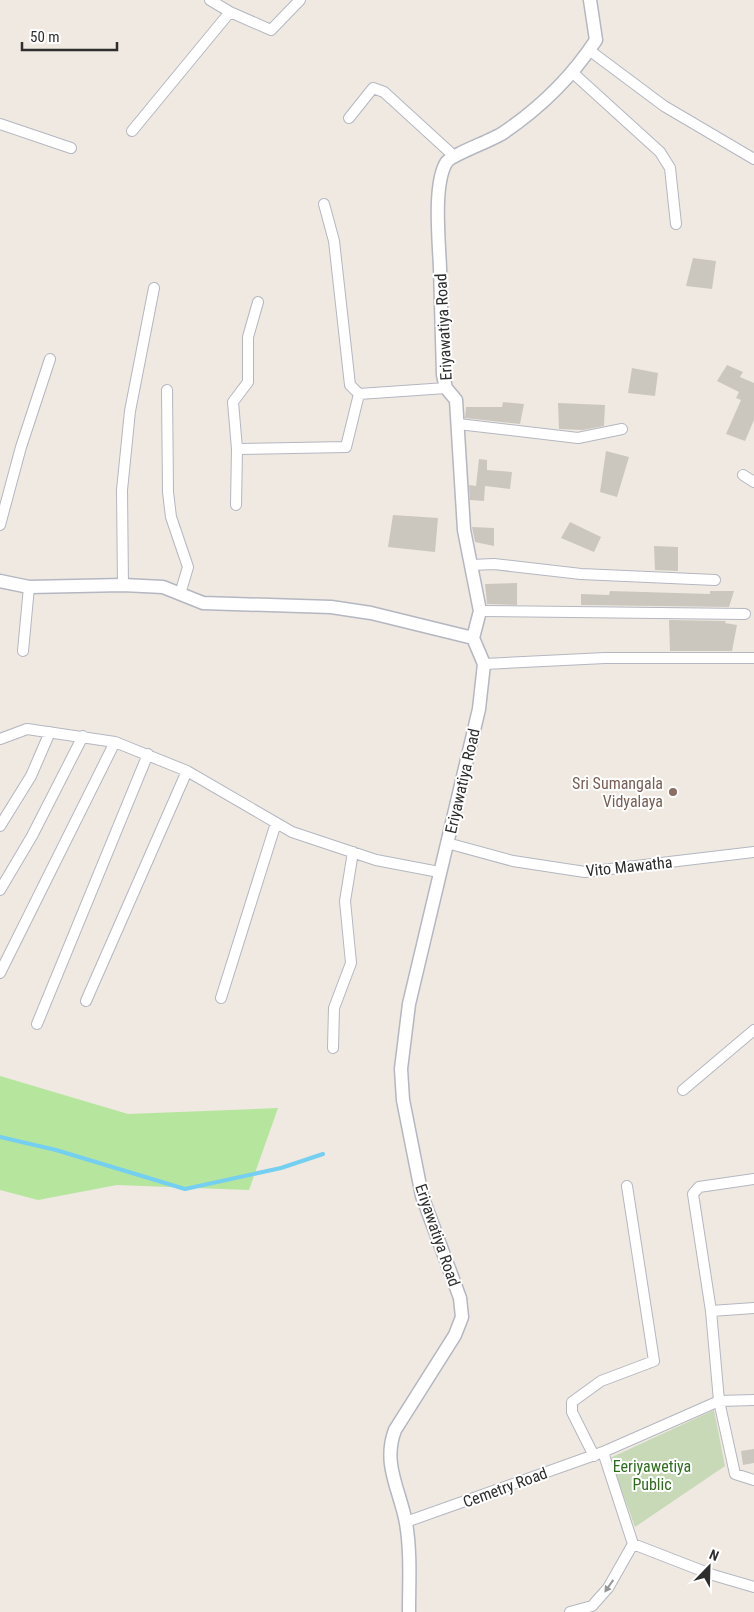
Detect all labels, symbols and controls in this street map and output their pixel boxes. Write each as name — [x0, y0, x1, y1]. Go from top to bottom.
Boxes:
scale bar — [22, 20, 118, 52]
text: 50 m — [30, 28, 60, 46]
street label: Eriyawatiya Road — [431, 273, 456, 381]
street label: Eriyawatiya Road — [441, 727, 484, 835]
place label: Sri Sumangala Vidyalaya — [572, 774, 663, 811]
marker: Sri Sumangala Vidyalaya — [667, 786, 679, 798]
street label: Vito Mawatha — [585, 853, 673, 880]
street label: Eriyawatiya Road — [411, 1181, 464, 1289]
park label: Eeriyawetiya Public — [613, 1457, 691, 1494]
street label: Cemetry Road — [460, 1463, 550, 1512]
north arrow — [684, 1542, 734, 1592]
text: N — [707, 1546, 721, 1564]
one-way arrow — [604, 1579, 614, 1593]

